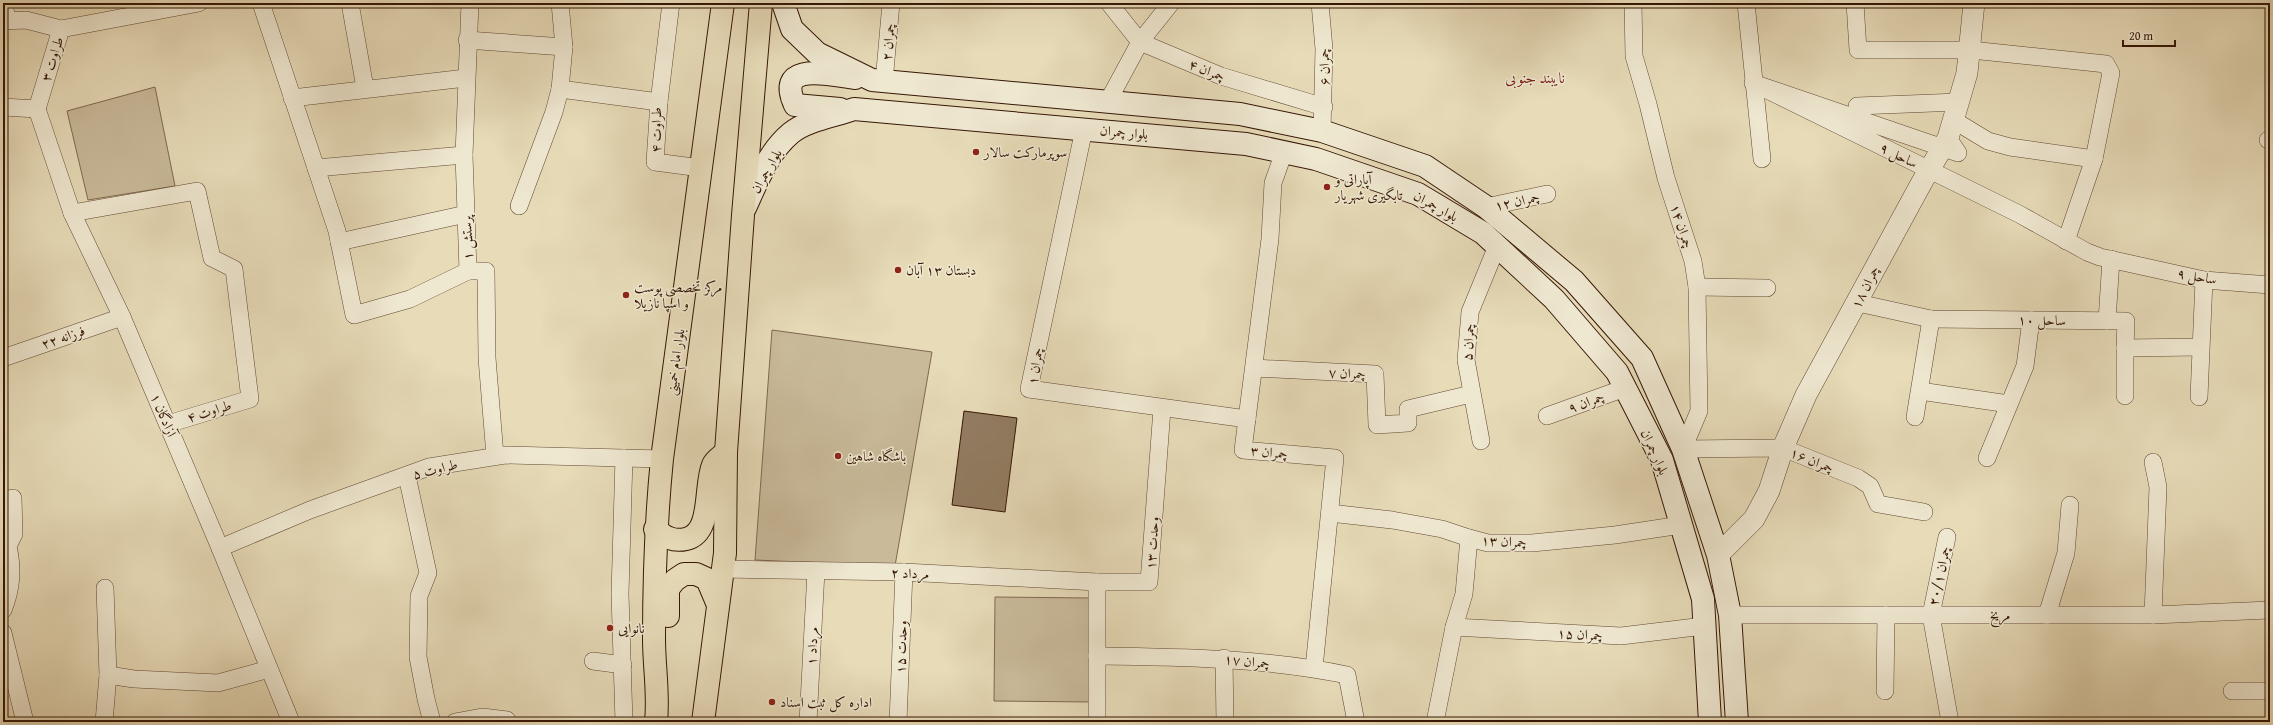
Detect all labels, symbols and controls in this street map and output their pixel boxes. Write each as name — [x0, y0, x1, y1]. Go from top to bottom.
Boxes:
scale bar — [2123, 22, 2175, 48]
street label: چمران ۲ — [876, 23, 900, 61]
text: 20 m — [2129, 27, 2153, 44]
street label: طراوت ۳ — [36, 34, 68, 84]
street label: چمران ۶ — [1314, 48, 1334, 86]
street label: چمران ۴ — [1186, 54, 1228, 86]
district label: نایبند جنوبی — [1505, 67, 1565, 89]
street label: طراوت ۴ — [646, 107, 666, 153]
street label: بلوار چمران — [1099, 120, 1149, 144]
street label: ساحل ۹ — [1876, 137, 1921, 174]
place label: سوپرمارکت سالار — [982, 142, 1067, 162]
street label: بلوار چمران — [745, 145, 787, 197]
marker: سوپرمارکت سالار — [971, 147, 981, 157]
place label: آپاراتی و تابگیری شهریار — [1333, 169, 1403, 205]
marker: آپاراتی و تابگیری شهریار — [1322, 182, 1332, 192]
street label: بلوار چمران — [1410, 186, 1462, 227]
street label: چمران ۱۲ — [1493, 186, 1541, 216]
street label: چمران ۱۴ — [1665, 201, 1699, 251]
street label: پرستش ۱ — [456, 214, 478, 261]
place label: دبستان ۱۳ آبان — [906, 260, 976, 280]
street label: چمران ۱۸ — [1846, 262, 1884, 312]
street label: ساحل ۹ — [2175, 263, 2218, 290]
marker: دبستان ۱۳ آبان — [893, 265, 903, 275]
place label: مرکز تخصصی پوست و اسپا نازیلا — [634, 277, 722, 313]
marker: مرکز تخصصی پوست و اسپا نازیلا — [621, 290, 631, 300]
street label: ساحل ۱۰ — [2018, 310, 2066, 331]
street label: فرزانه ۲۲ — [38, 320, 88, 354]
street label: چمران ۵ — [1457, 323, 1479, 361]
street label: بلوار امام خمینی — [660, 327, 693, 397]
street label: چمران ۱ — [1022, 346, 1048, 386]
street label: چمران ۷ — [1328, 362, 1366, 384]
street label: چمران ۹ — [1565, 386, 1607, 418]
street label: آزادگان ۱ — [146, 390, 183, 442]
street label: طراوت ۴ — [184, 395, 234, 427]
street label: بلوار چمران — [1636, 426, 1674, 479]
street label: چمران ۳ — [1249, 440, 1289, 464]
street label: چمران ۱۶ — [1787, 442, 1837, 478]
place label: باشگاه شاهین — [846, 446, 907, 466]
marker: باشگاه شاهین — [833, 451, 843, 461]
street label: طراوت ۵ — [410, 454, 460, 484]
street label: وحدت ۱۳ — [1140, 516, 1164, 570]
street label: چمران ۱۳ — [1481, 530, 1527, 552]
street label: چمران ۲۰/۱ — [1923, 544, 1955, 608]
street label: مرداد ۲ — [890, 562, 930, 584]
street label: مریخ — [1990, 605, 2010, 628]
place label: نانوایی — [618, 618, 645, 638]
street label: وحدت ۱۵ — [890, 620, 912, 674]
marker: نانوایی — [605, 623, 615, 633]
street label: چمران ۱۵ — [1557, 623, 1603, 645]
street label: مرداد ۱ — [801, 626, 823, 666]
street label: چمران ۱۷ — [1223, 649, 1271, 673]
place label: اداره کل ثبت اسناد — [780, 692, 872, 713]
marker: اداره کل ثبت اسناد — [767, 697, 777, 707]

